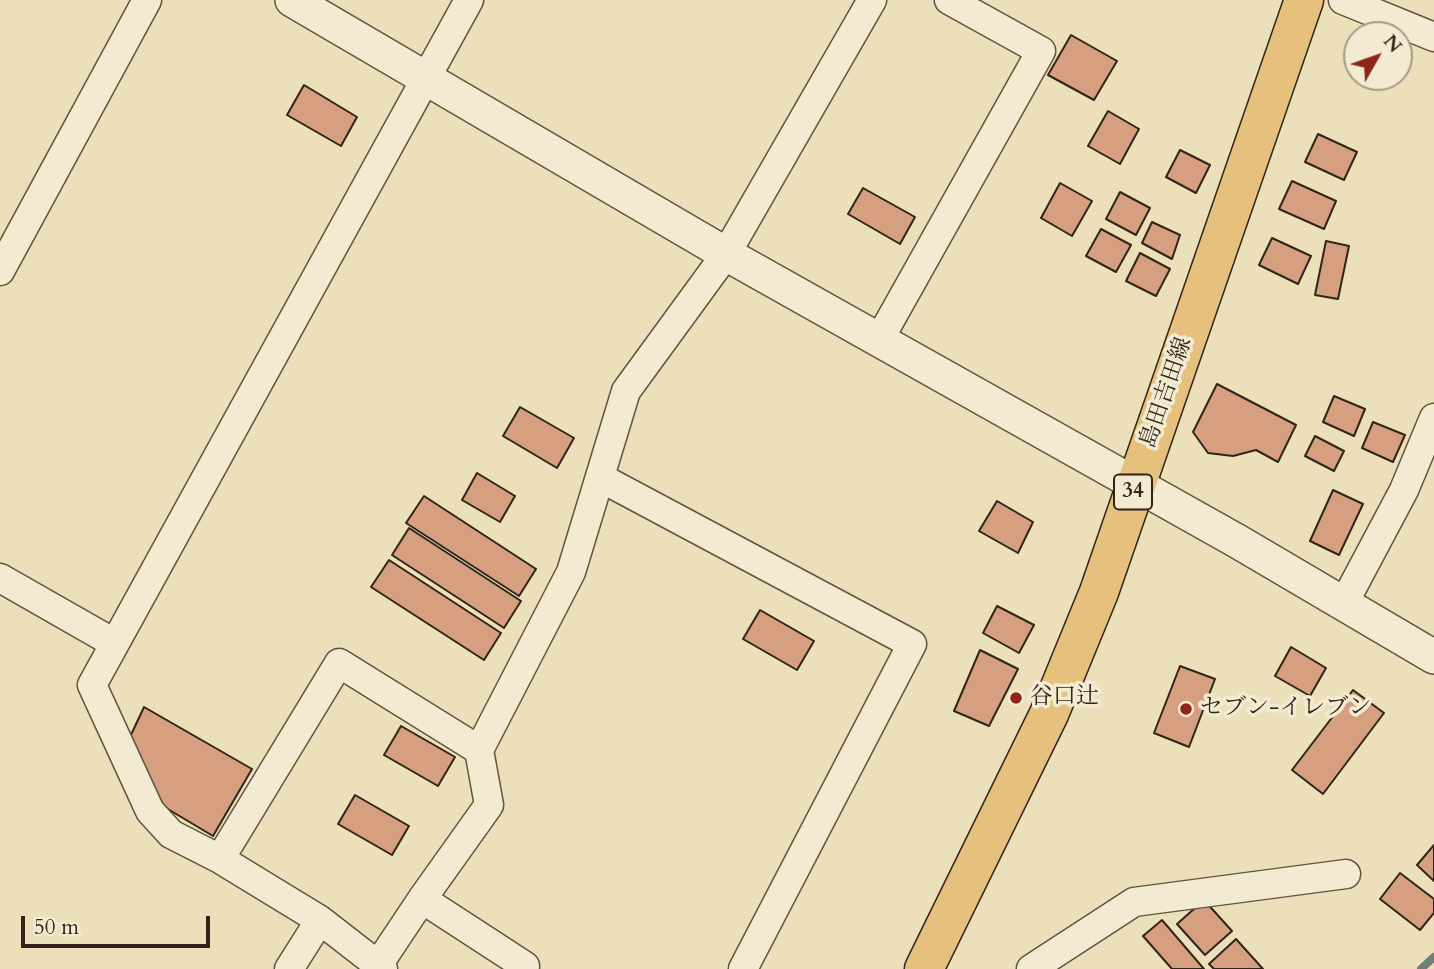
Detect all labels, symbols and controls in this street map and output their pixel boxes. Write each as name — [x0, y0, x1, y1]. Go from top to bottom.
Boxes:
north arrow — [1343, 21, 1413, 91]
text: N — [1377, 29, 1408, 58]
street label: 島田吉田線 — [1135, 334, 1199, 452]
road number: 34 — [1114, 475, 1152, 510]
place label: 谷口辻 — [1030, 684, 1099, 712]
marker: 谷口辻 — [1008, 690, 1024, 706]
place label: セブン-イレブン — [1200, 695, 1371, 723]
marker: セブン-イレブン — [1178, 701, 1194, 717]
scale bar — [24, 902, 214, 946]
text: 50 m — [34, 913, 79, 942]

